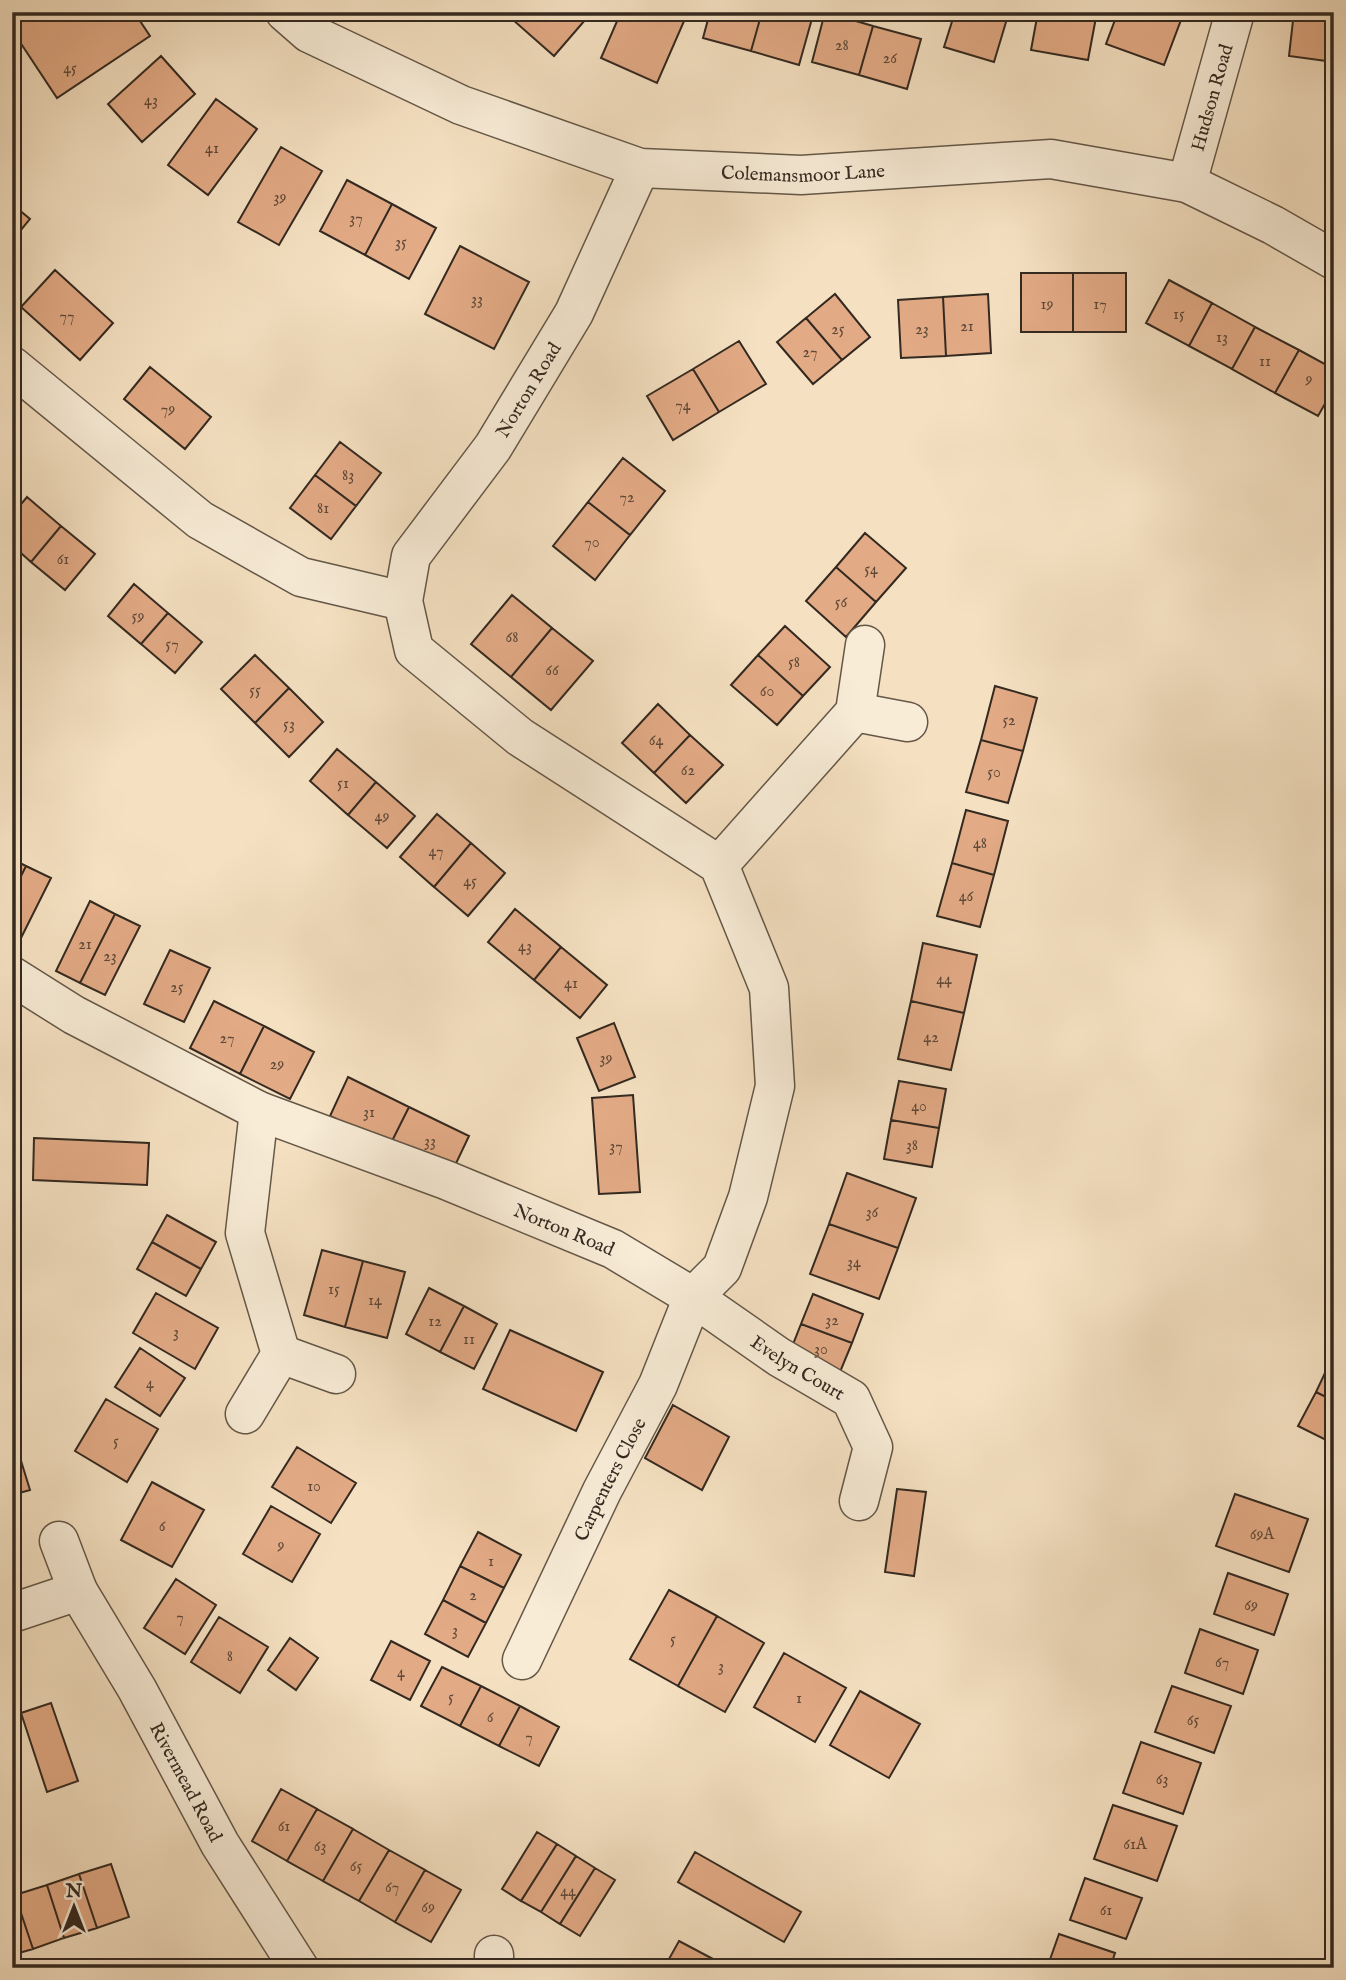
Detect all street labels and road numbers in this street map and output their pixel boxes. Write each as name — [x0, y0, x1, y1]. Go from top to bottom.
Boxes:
street label: Hudson Road — [1187, 41, 1240, 154]
street label: Colemansmoor Lane — [720, 160, 886, 189]
street label: Norton Road — [491, 338, 568, 443]
street label: Norton Road — [510, 1199, 618, 1263]
street label: Evelyn Court — [745, 1331, 849, 1407]
street label: Carpenters Close — [570, 1414, 653, 1545]
street label: Rivermead Road — [143, 1719, 227, 1847]

